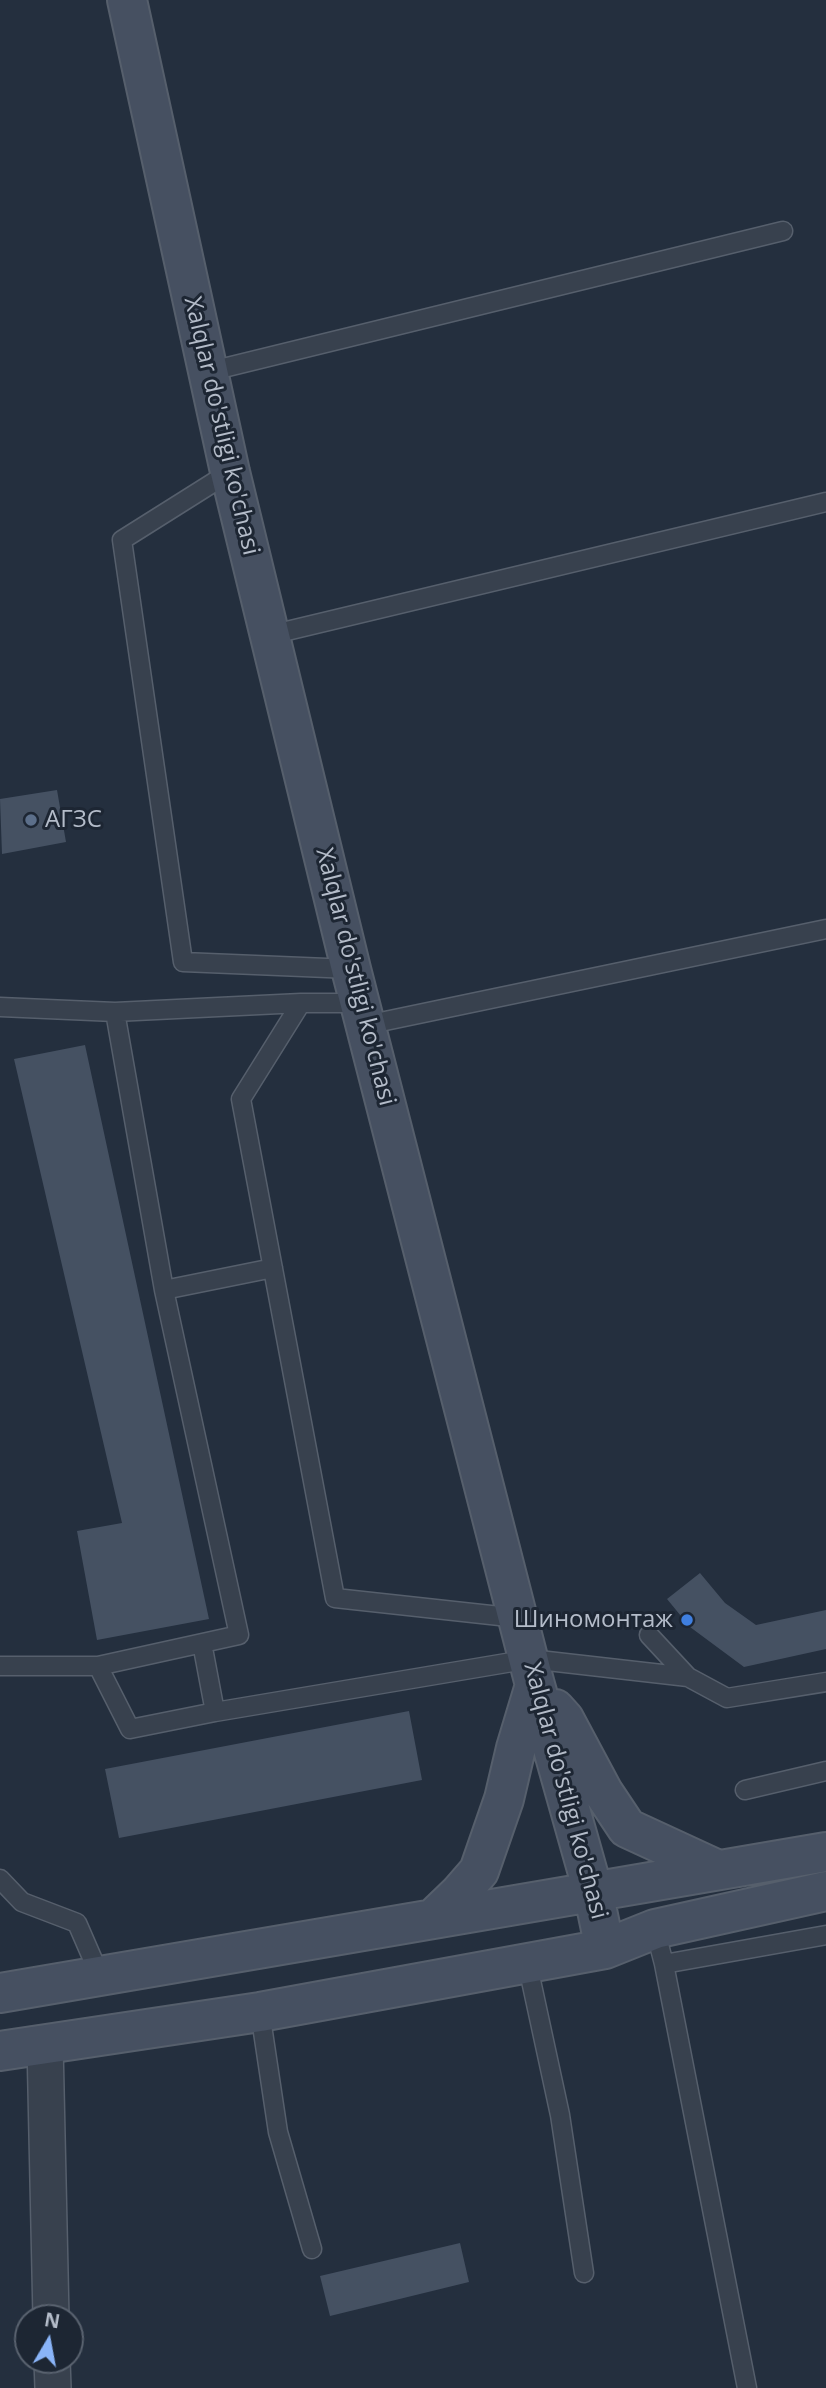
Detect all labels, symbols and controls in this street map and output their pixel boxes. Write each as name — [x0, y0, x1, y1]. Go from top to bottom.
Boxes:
street label: Xalqlar do'stligi ko'chasi — [177, 294, 265, 558]
place label: АГЗС — [45, 806, 102, 834]
marker: АГЗС — [23, 812, 39, 828]
street label: Xalqlar do'stligi ko'chasi — [309, 845, 401, 1109]
place label: Шиномонтаж — [514, 1606, 673, 1634]
marker: Шиномонтаж — [679, 1612, 695, 1628]
street label: Xalqlar do'stligi ko'chasi — [517, 1660, 613, 1922]
north arrow — [14, 2304, 84, 2374]
text: N — [42, 2306, 62, 2334]

